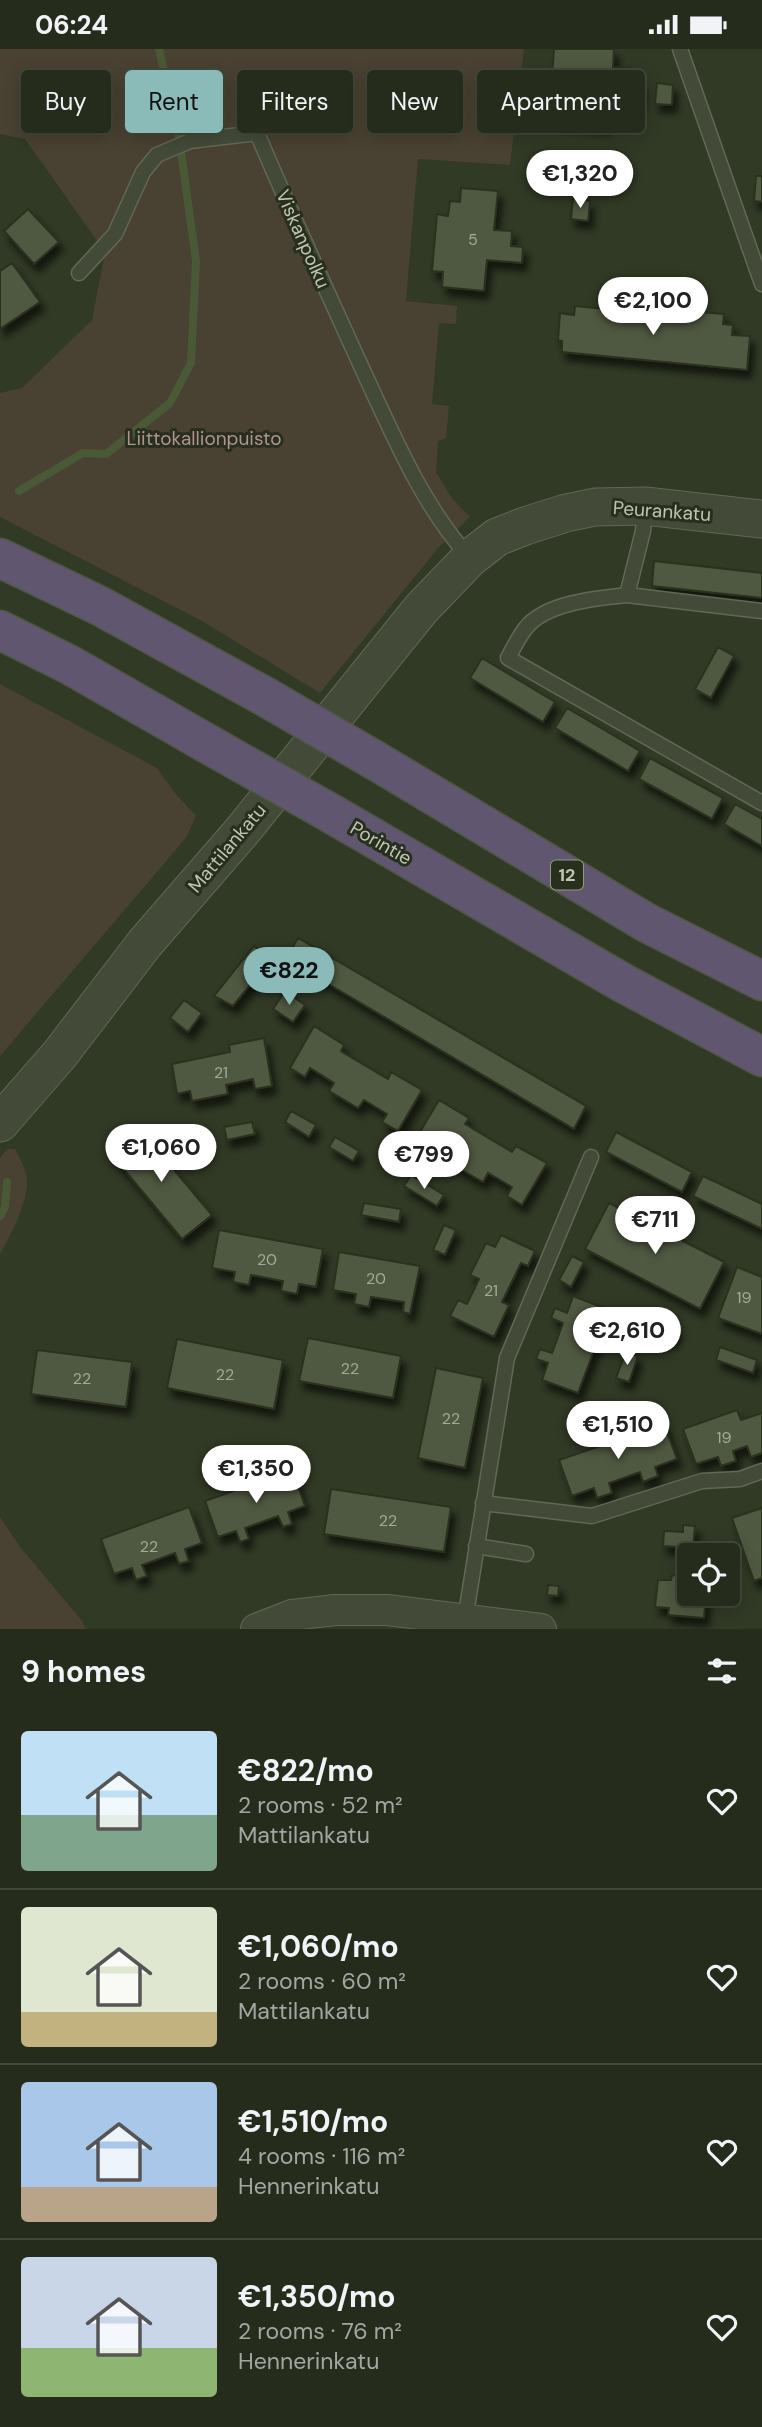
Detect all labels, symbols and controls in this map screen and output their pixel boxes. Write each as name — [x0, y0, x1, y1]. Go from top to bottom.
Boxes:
text: 06:24 — [35, 8, 108, 42]
chip: Buy — [21, 70, 111, 133]
chip: Rent — [125, 70, 223, 133]
chip: Filters — [237, 70, 353, 133]
chip: New — [367, 70, 463, 133]
chip: Apartment — [477, 70, 645, 133]
pin: €1,320 — [523, 151, 637, 210]
text: €1,320 — [542, 158, 618, 188]
street label: Viskanpolku — [270, 186, 336, 292]
house number: 5 — [468, 229, 478, 250]
pin: €2,100 — [596, 278, 710, 337]
text: €2,100 — [614, 285, 692, 315]
park label: Liittokallionpuisto — [127, 426, 281, 451]
street label: Peurankatu — [612, 495, 712, 527]
street label: Mattilankatu — [182, 798, 272, 898]
street label: Porintie — [346, 815, 416, 871]
road number: 12 — [551, 861, 583, 889]
pin: €822 — [248, 947, 330, 1007]
text: €822 — [259, 955, 319, 985]
house number: 21 — [214, 1062, 228, 1083]
pin: €1,060 — [104, 1125, 218, 1184]
pin: €799 — [383, 1131, 465, 1191]
text: €1,060 — [121, 1132, 201, 1162]
text: €799 — [394, 1139, 454, 1169]
pin: €711 — [614, 1197, 696, 1256]
text: €711 — [631, 1204, 679, 1234]
house number: 20 — [257, 1249, 277, 1270]
house number: 20 — [366, 1268, 386, 1289]
house number: 21 — [484, 1280, 498, 1301]
house number: 19 — [736, 1287, 752, 1308]
pin: €2,610 — [570, 1307, 684, 1367]
text: €2,610 — [589, 1315, 665, 1345]
house number: 22 — [341, 1358, 359, 1379]
house number: 22 — [216, 1364, 234, 1385]
house number: 22 — [73, 1368, 91, 1389]
pin: €1,510 — [561, 1401, 675, 1461]
house number: 22 — [442, 1408, 460, 1429]
text: €1,510 — [582, 1409, 654, 1439]
house number: 19 — [716, 1427, 732, 1448]
pin: €1,350 — [199, 1445, 313, 1505]
text: €1,350 — [218, 1453, 294, 1483]
house number: 22 — [379, 1510, 397, 1531]
house number: 22 — [140, 1536, 158, 1557]
map controls — [677, 1543, 740, 1606]
button: locate — [677, 1543, 740, 1606]
text: 9 homes — [21, 1652, 146, 1691]
icon: filters — [703, 1652, 741, 1690]
text: €822/mo — [238, 1751, 374, 1790]
icon: home — [77, 1759, 161, 1843]
icon: heart — [703, 1782, 741, 1820]
text: 2 rooms · 52 m² — [238, 1790, 403, 1820]
text: Mattilankatu — [238, 1820, 370, 1850]
text: €1,060/mo — [238, 1927, 399, 1966]
icon: home — [77, 1935, 161, 2019]
icon: heart — [703, 1958, 741, 1996]
text: 2 rooms · 60 m² — [238, 1966, 406, 1996]
text: Mattilankatu — [238, 1996, 370, 2026]
text: €1,510/mo — [238, 2102, 388, 2141]
icon: home — [77, 2110, 161, 2194]
icon: heart — [703, 2133, 741, 2171]
text: 4 rooms · 116 m² — [238, 2141, 405, 2171]
text: Hennerinkatu — [238, 2171, 379, 2201]
text: €1,350/mo — [238, 2277, 395, 2316]
icon: home — [77, 2285, 161, 2369]
icon: heart — [703, 2308, 741, 2346]
text: 2 rooms · 76 m² — [238, 2316, 402, 2346]
text: Hennerinkatu — [238, 2346, 379, 2376]

